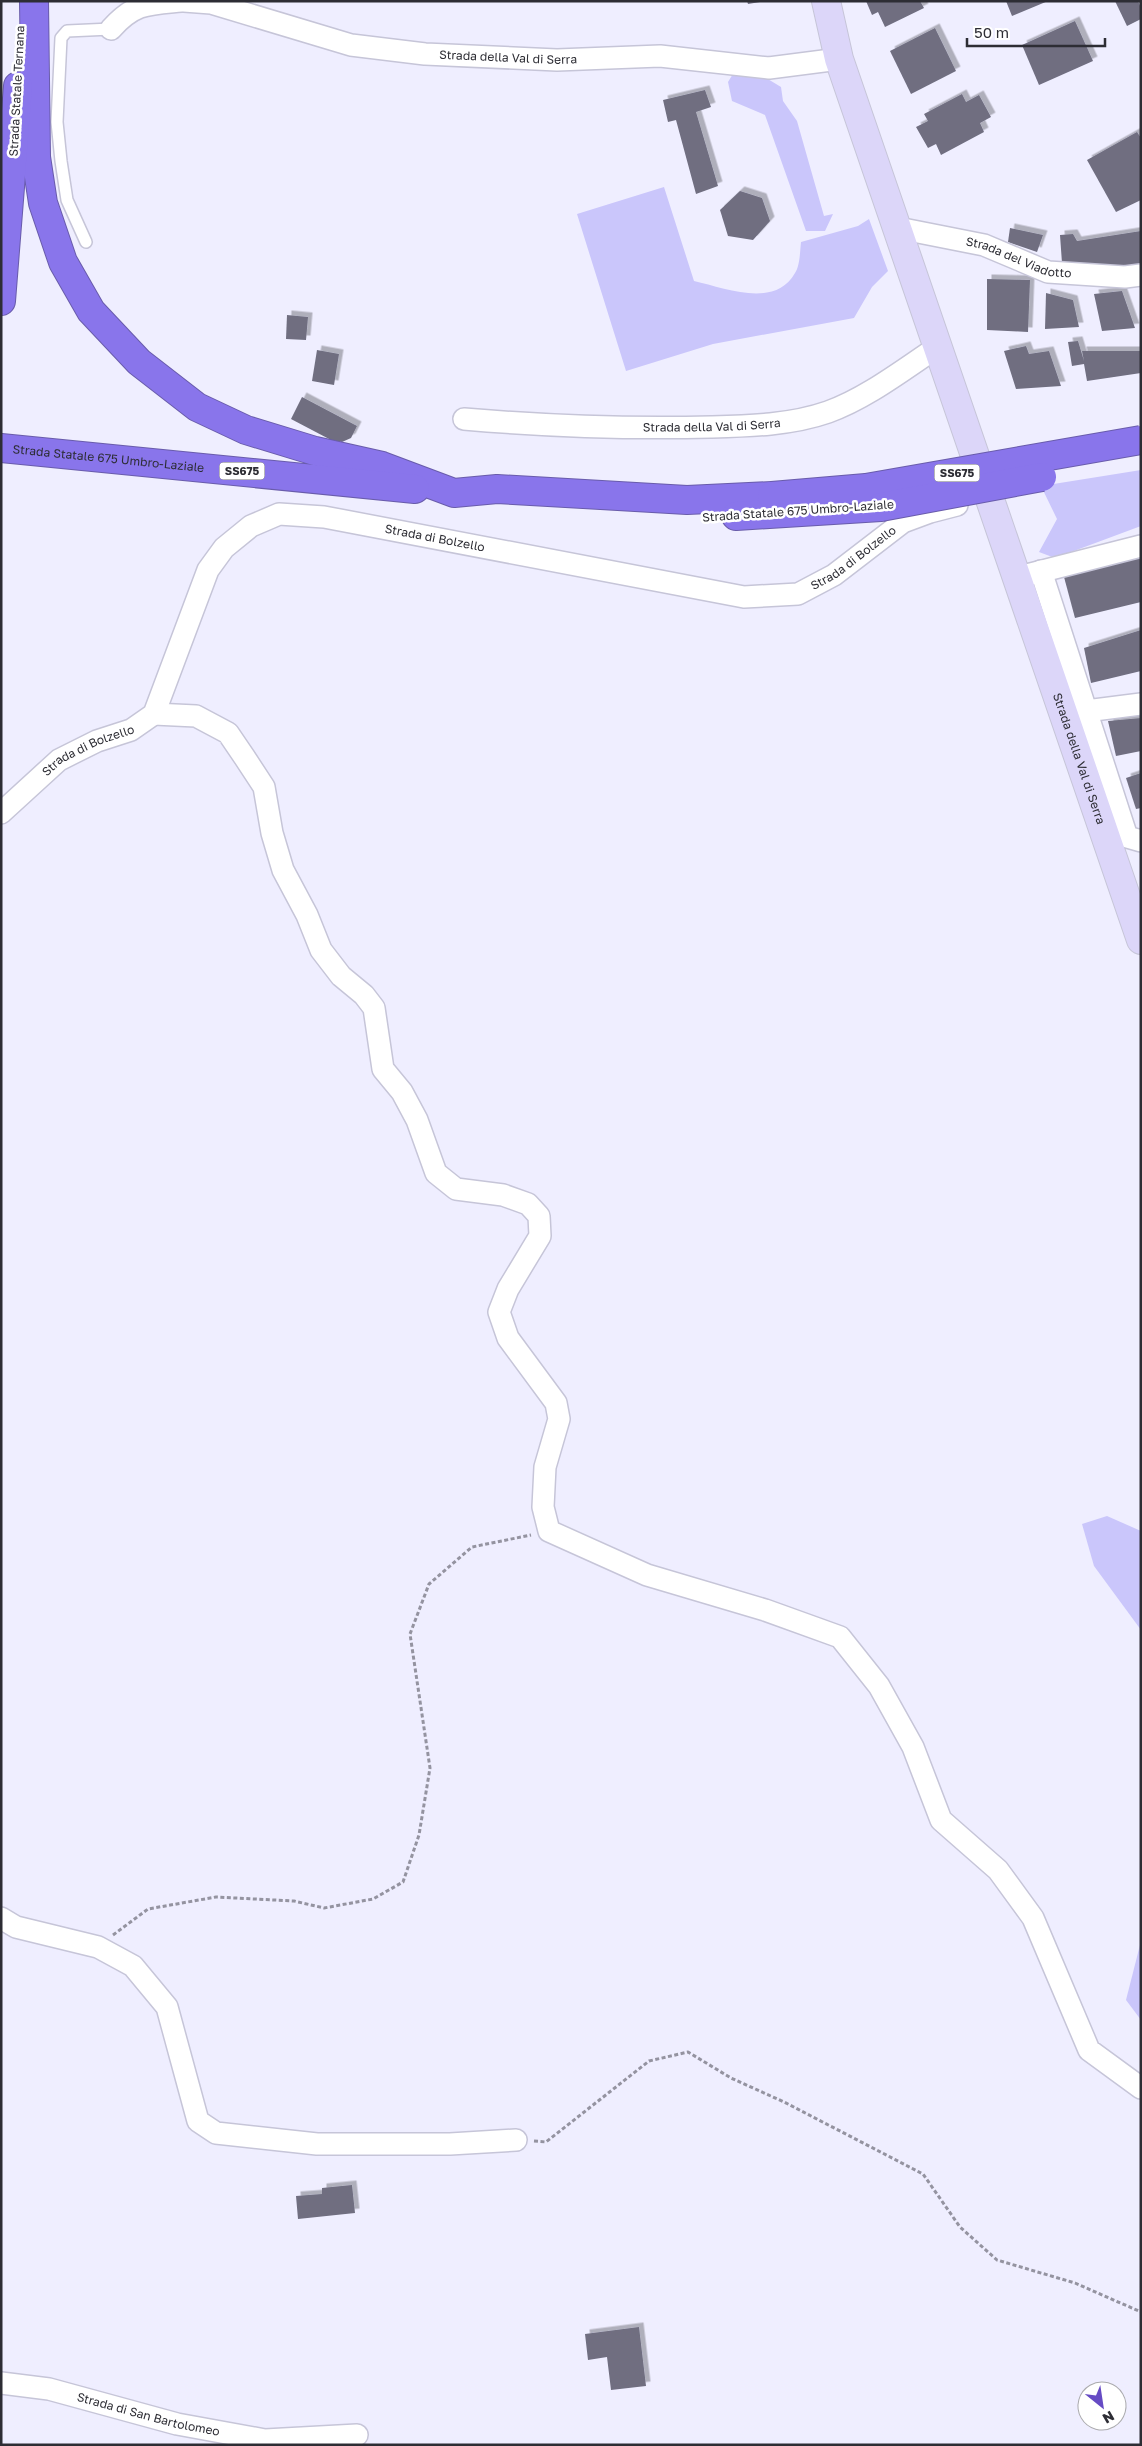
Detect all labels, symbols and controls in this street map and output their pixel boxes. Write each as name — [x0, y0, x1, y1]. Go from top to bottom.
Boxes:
scale bar — [967, 15, 1104, 47]
text: 50 m — [974, 23, 1009, 41]
street label: Strada Statale Ternana — [6, 25, 27, 157]
street label: Strada della Val di Serra — [439, 47, 577, 67]
street label: Strada del Viadotto — [965, 234, 1072, 281]
street label: Strada della Val di Serra — [643, 415, 781, 435]
street label: Strada Statale 675 Umbro-Laziale — [12, 441, 205, 475]
road number: SS675 — [220, 462, 264, 480]
road number: SS675 — [934, 464, 980, 482]
street label: Strada Statale 675 Umbro-Laziale — [702, 496, 894, 525]
street label: Strada di Bolzello — [384, 521, 486, 554]
street label: Strada di Bolzello — [808, 522, 899, 593]
street label: Strada della Val di Serra — [1050, 691, 1109, 826]
street label: Strada di Bolzello — [39, 721, 136, 779]
north arrow — [1077, 2381, 1127, 2431]
street label: Strada di San Bartolomeo — [75, 2389, 221, 2439]
text: N — [1100, 2408, 1118, 2428]

